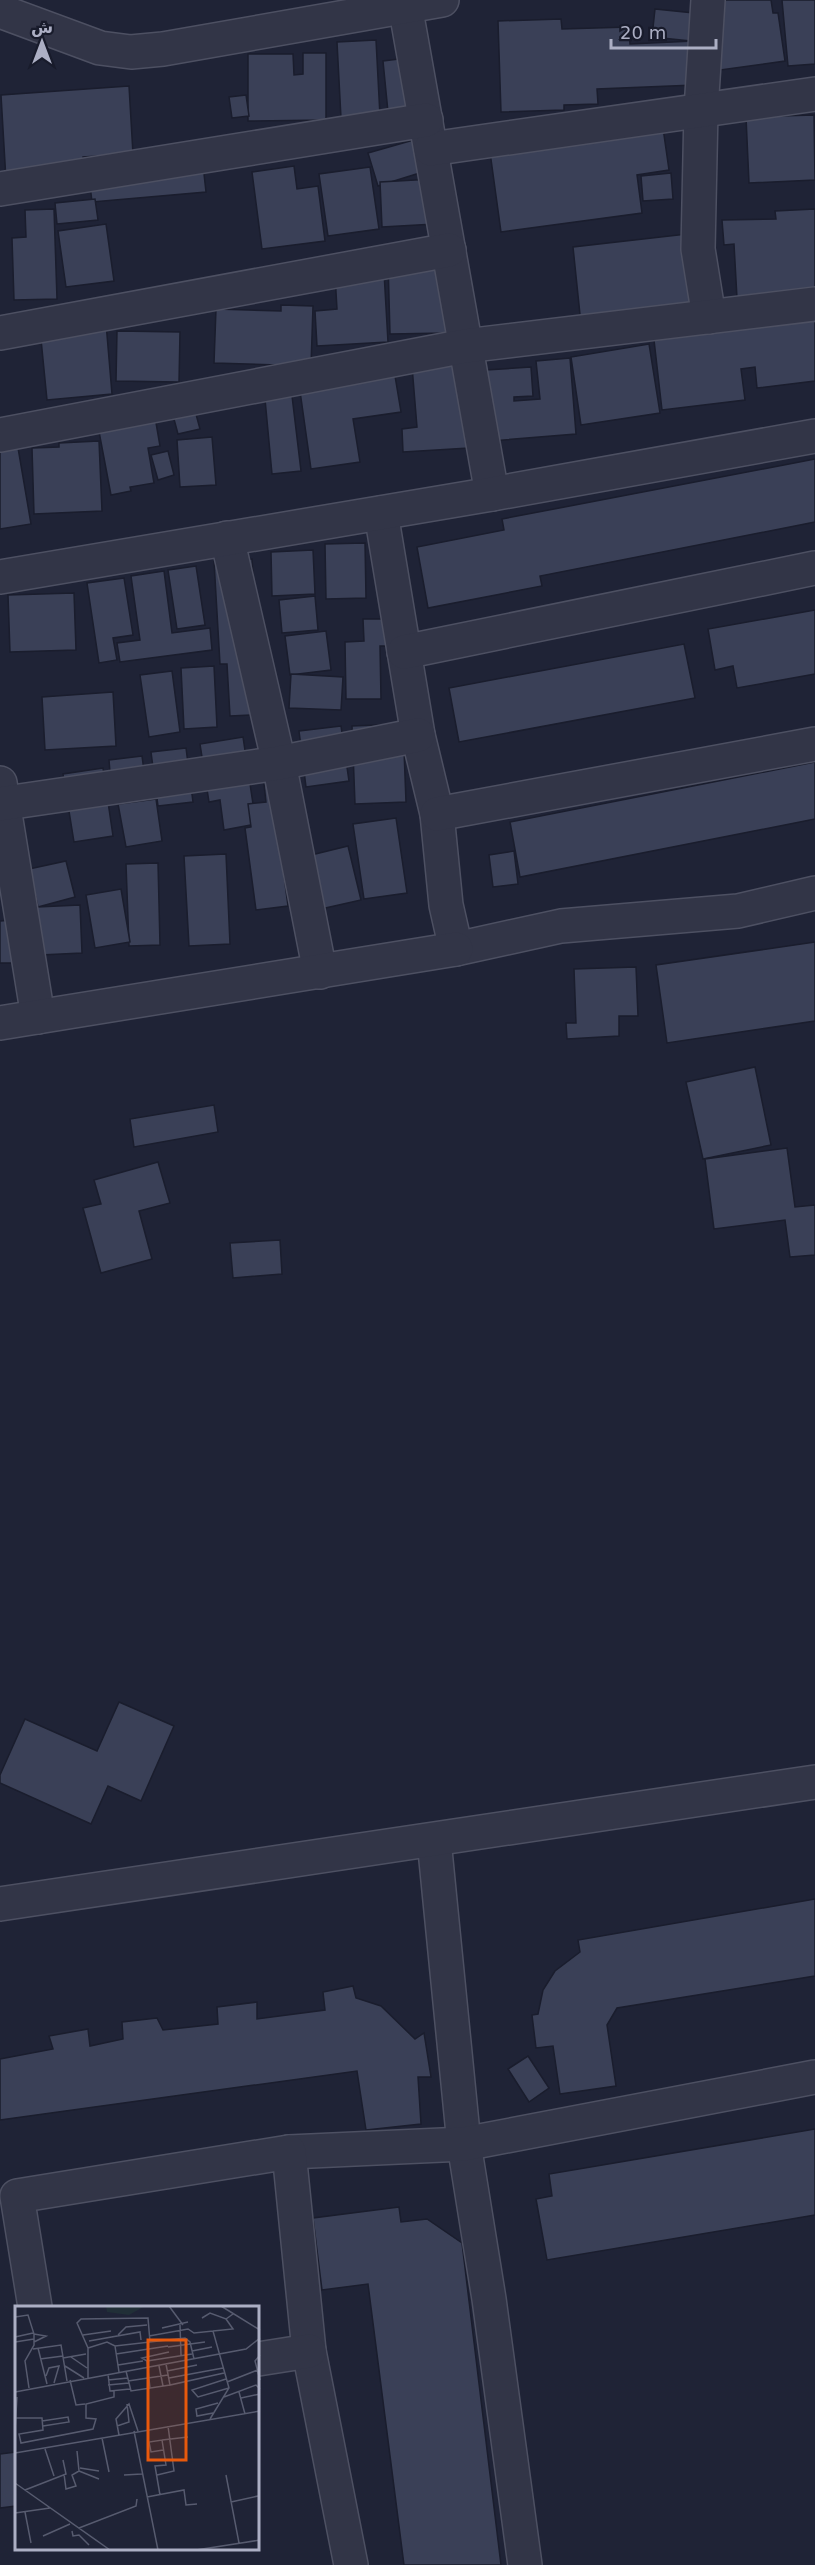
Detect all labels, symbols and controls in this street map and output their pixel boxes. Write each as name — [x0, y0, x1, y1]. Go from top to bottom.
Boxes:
north arrow — [12, 12, 72, 72]
scale bar — [611, 12, 716, 50]
text: ش — [31, 18, 53, 37]
text: 20 m — [620, 22, 666, 43]
inset map — [15, 2306, 260, 2550]

